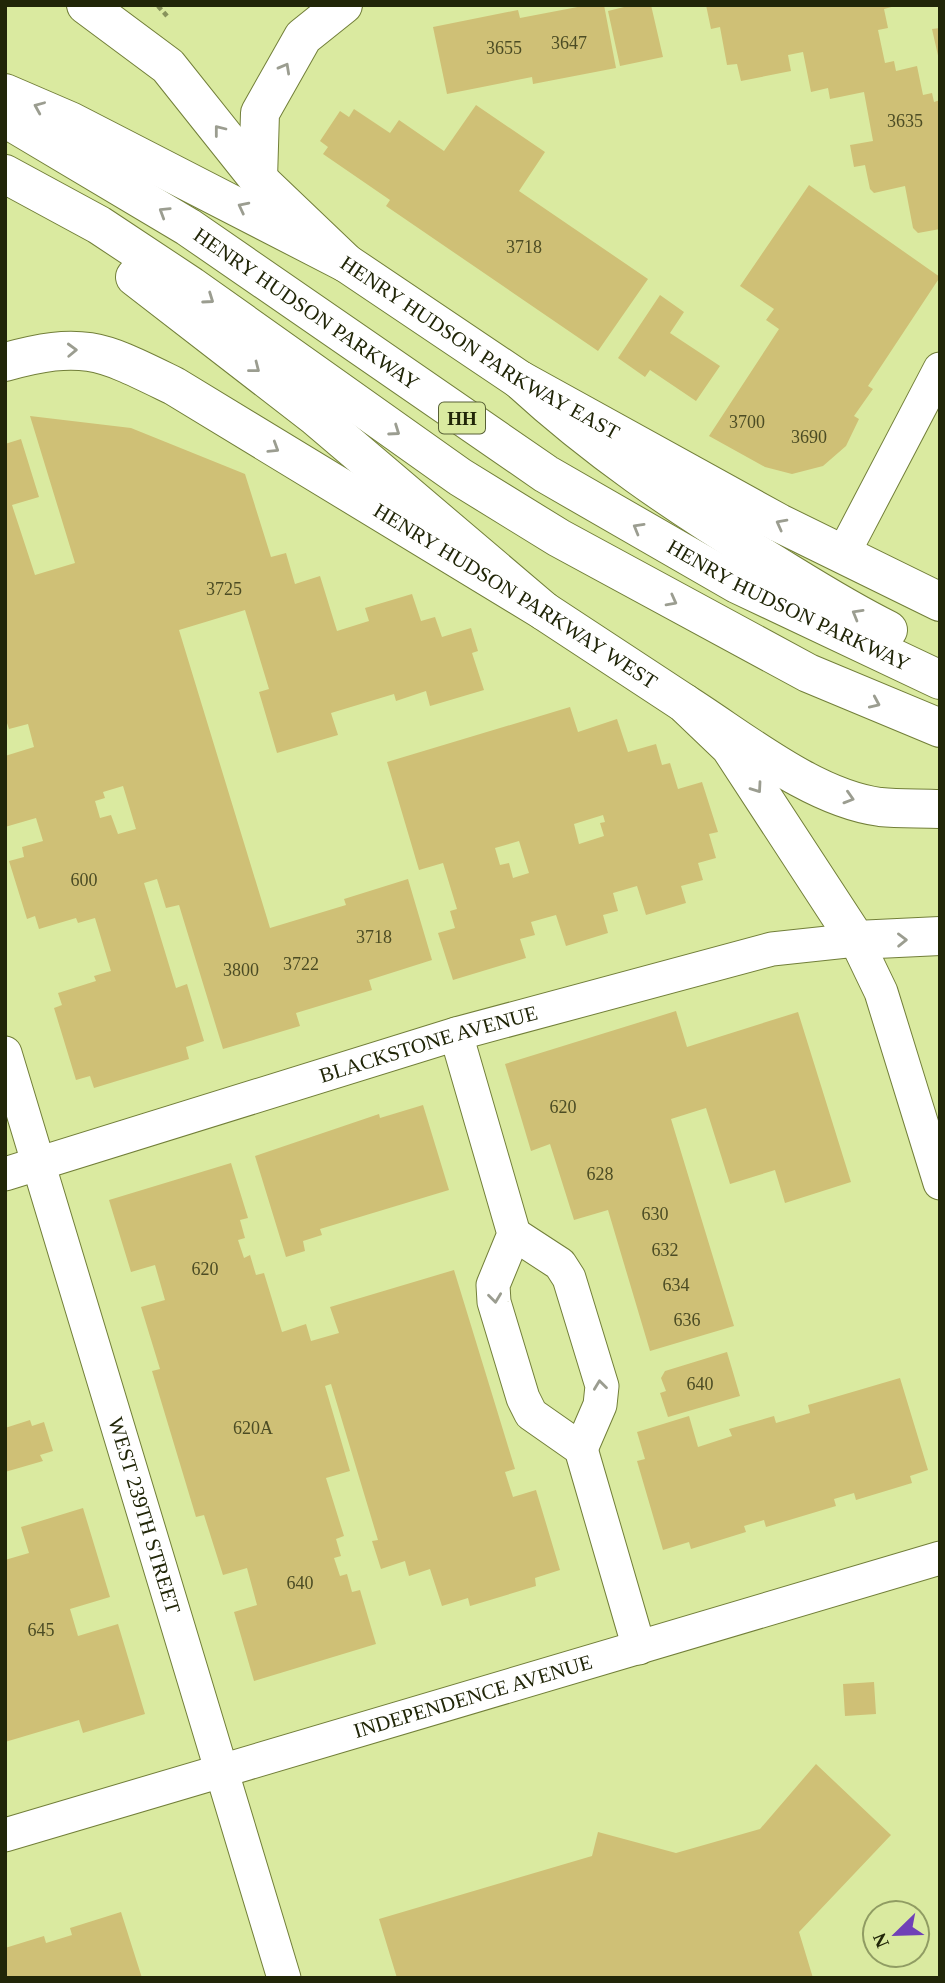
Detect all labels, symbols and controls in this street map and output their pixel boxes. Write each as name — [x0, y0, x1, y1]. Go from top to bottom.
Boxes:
house number: 3647 — [551, 33, 587, 53]
house number: 3655 — [486, 38, 522, 58]
one-way arrow — [277, 63, 290, 76]
one-way arrow — [33, 102, 45, 116]
house number: 3635 — [887, 111, 923, 131]
one-way arrow — [214, 125, 227, 137]
one-way arrow — [238, 202, 250, 216]
one-way arrow — [159, 207, 172, 220]
street label: HENRY HUDSON PARKWAY — [189, 223, 424, 395]
house number: 3718 — [506, 237, 542, 257]
street label: HENRY HUDSON PARKWAY EAST — [336, 251, 624, 445]
one-way arrow — [201, 291, 214, 303]
one-way arrow — [67, 342, 78, 358]
one-way arrow — [247, 360, 259, 373]
road number: HH — [439, 402, 485, 434]
house number: 3700 — [729, 412, 765, 432]
one-way arrow — [387, 423, 400, 435]
house number: 3690 — [791, 427, 827, 447]
one-way arrow — [267, 440, 280, 453]
street label: HENRY HUDSON PARKWAY WEST — [369, 498, 662, 694]
one-way arrow — [776, 519, 788, 533]
one-way arrow — [633, 523, 646, 536]
street label: HENRY HUDSON PARKWAY — [663, 534, 914, 676]
house number: 3725 — [206, 579, 242, 599]
one-way arrow — [665, 593, 677, 606]
one-way arrow — [852, 609, 864, 622]
one-way arrow — [868, 695, 881, 709]
one-way arrow — [749, 780, 762, 793]
one-way arrow — [842, 790, 854, 805]
house number: 600 — [71, 870, 98, 890]
house number: 3718 — [356, 927, 392, 947]
one-way arrow — [897, 932, 908, 948]
house number: 3722 — [283, 954, 319, 974]
house number: 3800 — [223, 960, 259, 980]
street label: BLACKSTONE AVENUE — [316, 1001, 540, 1088]
house number: 620 — [550, 1097, 577, 1117]
house number: 628 — [587, 1164, 614, 1184]
house number: 630 — [642, 1204, 669, 1224]
house number: 632 — [652, 1240, 679, 1260]
house number: 620 — [192, 1259, 219, 1279]
house number: 634 — [663, 1275, 690, 1295]
one-way arrow — [487, 1292, 502, 1304]
house number: 636 — [674, 1310, 701, 1330]
house number: 640 — [687, 1374, 714, 1394]
one-way arrow — [592, 1380, 607, 1391]
street label: WEST 239TH STREET — [104, 1414, 185, 1617]
house number: 620A — [233, 1418, 273, 1438]
house number: 640 — [287, 1573, 314, 1593]
house number: 645 — [28, 1620, 55, 1640]
street label: INDEPENDENCE AVENUE — [351, 1650, 595, 1743]
north arrow — [861, 1899, 931, 1969]
text: N — [868, 1930, 893, 1951]

